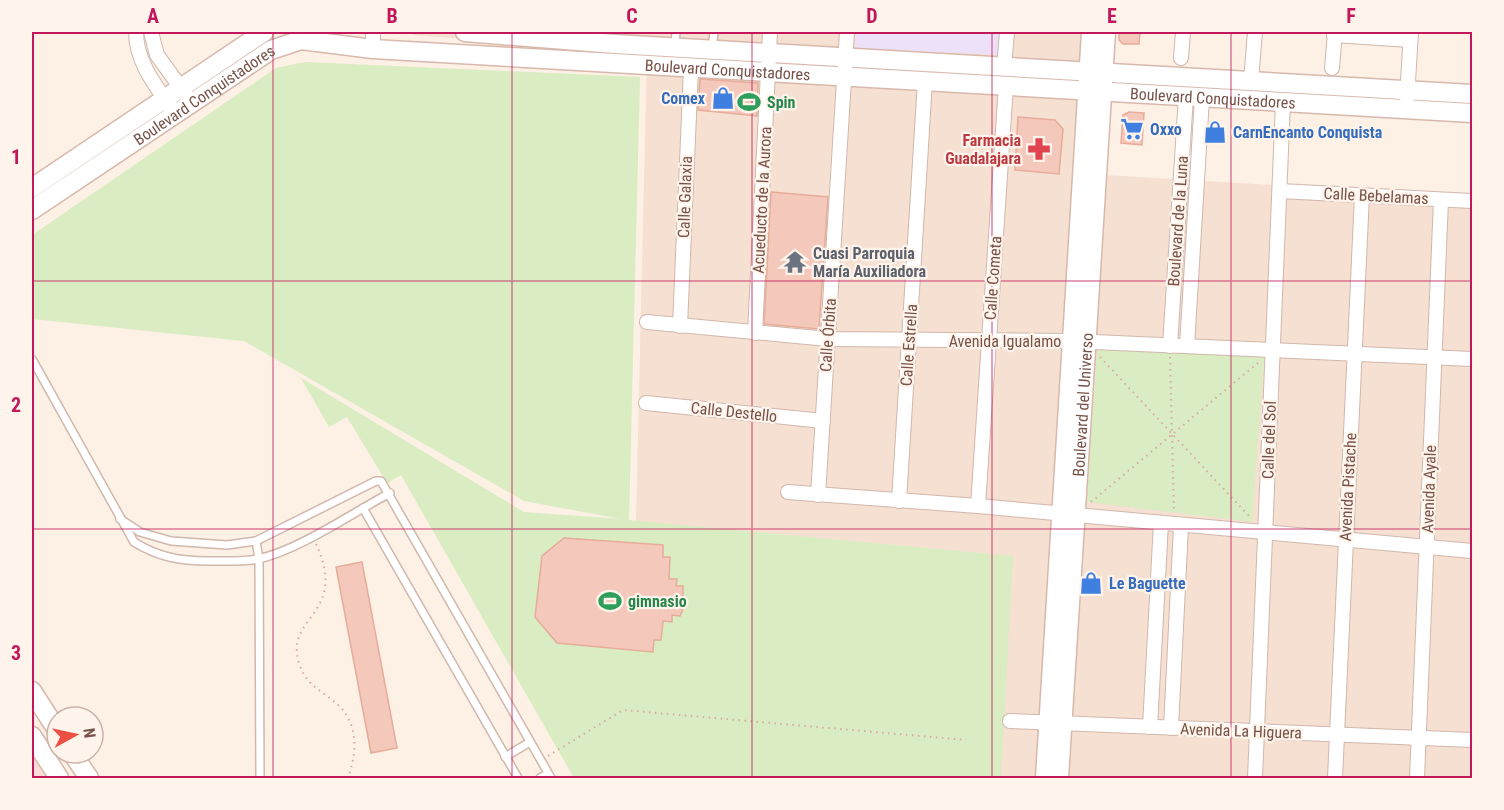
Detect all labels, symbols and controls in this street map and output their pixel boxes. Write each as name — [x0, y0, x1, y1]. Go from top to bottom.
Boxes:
text: A — [147, 4, 159, 28]
text: B — [386, 4, 398, 28]
text: C — [626, 4, 638, 28]
text: D — [866, 4, 878, 28]
text: E — [1107, 4, 1117, 28]
text: F — [1346, 4, 1356, 28]
street label: Boulevard Conquistadores — [130, 41, 278, 149]
street label: Boulevard Conquistadores — [644, 55, 811, 84]
street label: Boulevard Conquistadores — [1129, 84, 1296, 112]
shop icon: Comex — [710, 85, 736, 111]
place label: Comex — [661, 89, 706, 108]
sports icon: Spin — [736, 89, 762, 115]
place label: Spin — [767, 93, 796, 112]
supermarket icon: Oxxo — [1119, 116, 1145, 142]
shop icon: CarnEncanto Conquista — [1202, 119, 1228, 145]
place label: Oxxo — [1150, 120, 1182, 139]
place label: CarnEncanto Conquista — [1233, 123, 1383, 142]
street label: Acueducto de la Aurora — [749, 126, 775, 274]
place label: Farmacia Guadalajara — [945, 131, 1021, 168]
pharmacy icon: Farmacia Guadalajara — [1026, 136, 1052, 162]
text: 1 — [11, 145, 21, 169]
street label: Boulevard de la Luna — [1164, 155, 1192, 287]
street label: Calle Galaxia — [674, 156, 696, 238]
street label: Calle Bebelamas — [1323, 184, 1429, 208]
street label: Calle Cometa — [981, 235, 1005, 321]
place label: Cuasi Parroquia María Auxiliadora — [813, 244, 927, 281]
temple icon: Cuasi Parroquia María Auxiliadora — [782, 249, 808, 275]
street label: Calle Órbita — [815, 298, 840, 372]
street label: Calle Estrella — [897, 303, 921, 387]
street label: Avenida Igualamo — [949, 332, 1061, 351]
street label: Boulevard del Universo — [1069, 332, 1097, 477]
text: 2 — [11, 393, 21, 417]
street label: Calle Destello — [690, 398, 778, 426]
street label: Calle del Sol — [1258, 401, 1280, 479]
street label: Avenida Pistache — [1336, 432, 1360, 542]
street label: Avenida Ayale — [1418, 445, 1440, 533]
shop icon: Le Baguette — [1078, 570, 1104, 596]
place label: Le Baguette — [1109, 574, 1186, 593]
sports icon: gimnasio — [597, 588, 623, 614]
place label: gimnasio — [628, 592, 687, 611]
text: 3 — [11, 641, 21, 665]
north arrow — [45, 705, 105, 765]
street label: Avenida La Higuera — [1180, 719, 1302, 743]
text: N — [79, 727, 99, 739]

